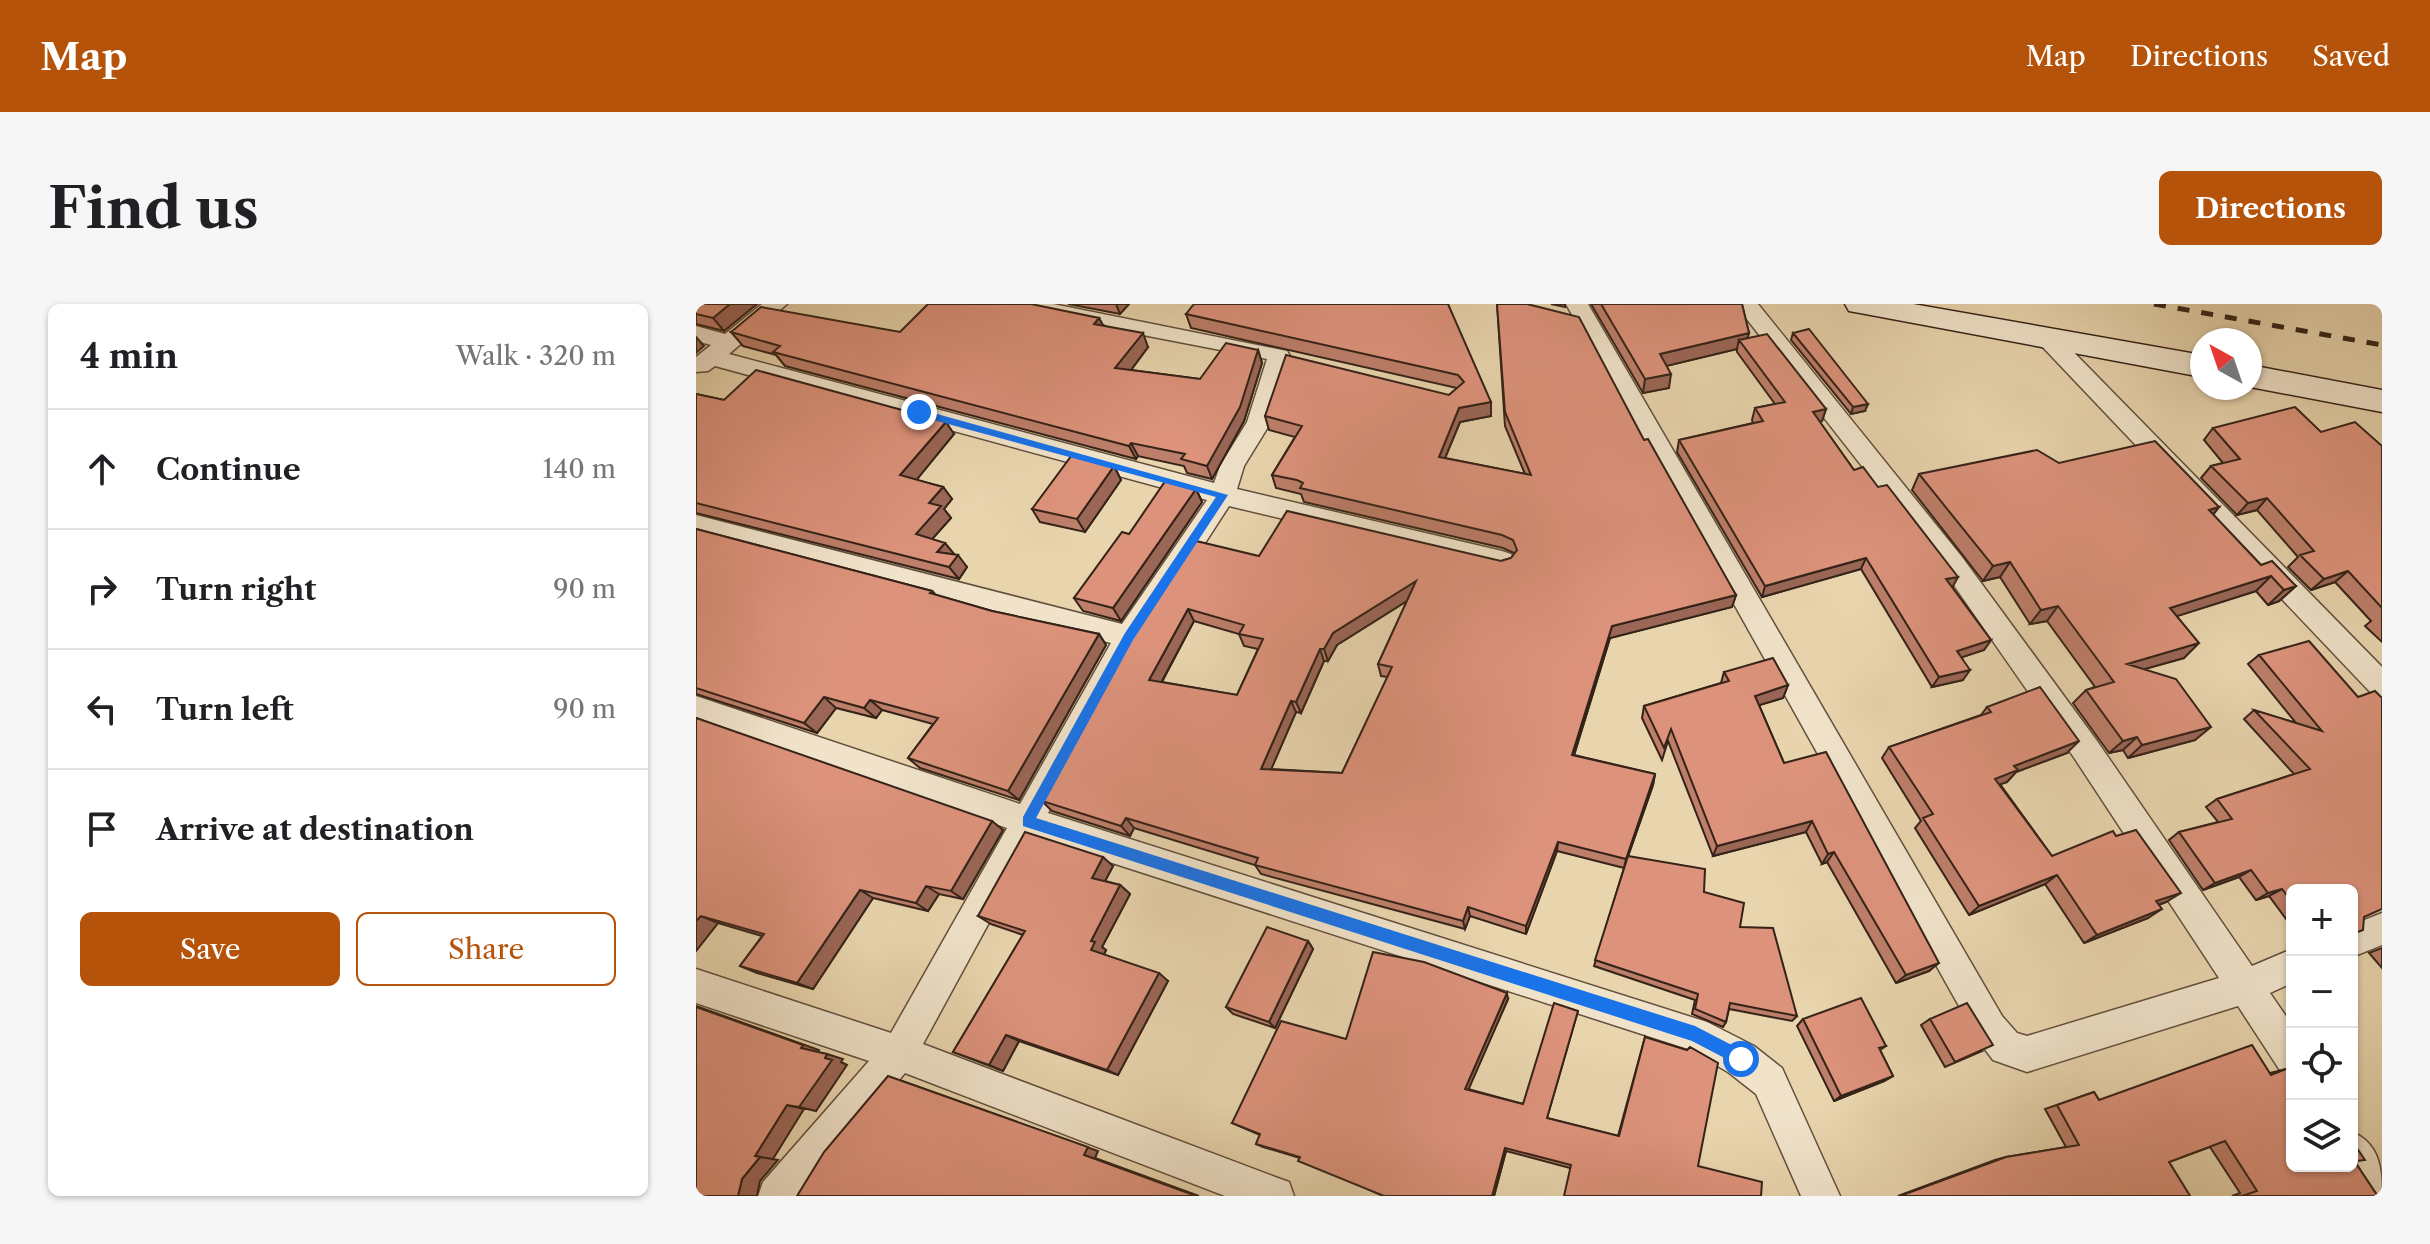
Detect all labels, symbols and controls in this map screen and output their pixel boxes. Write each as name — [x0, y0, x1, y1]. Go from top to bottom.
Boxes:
text: Map — [40, 33, 128, 80]
text: Map — [2026, 39, 2086, 73]
text: Directions — [2130, 39, 2268, 73]
text: Saved — [2312, 39, 2390, 73]
button: Directions — [2159, 171, 2382, 245]
text: Find us — [48, 174, 259, 243]
north arrow — [2190, 328, 2262, 400]
text: 4 min — [80, 335, 178, 377]
text: Walk · 320 m — [456, 340, 616, 372]
route end — [901, 394, 937, 430]
icon: ahead — [80, 447, 124, 491]
text: Continue — [156, 451, 301, 488]
text: 140 m — [542, 453, 616, 485]
icon: right — [80, 567, 124, 611]
text: Turn right — [156, 571, 316, 608]
text: 90 m — [553, 573, 616, 605]
icon: left — [80, 687, 124, 731]
text: Turn left — [156, 691, 293, 728]
text: 90 m — [553, 693, 616, 725]
icon: arrive — [80, 807, 124, 851]
text: Arrive at destination — [156, 811, 474, 848]
map controls — [2286, 884, 2358, 1172]
button: + — [2286, 884, 2358, 956]
button: Save — [80, 912, 340, 986]
button: Share — [356, 912, 616, 986]
button: − — [2286, 956, 2358, 1028]
button: locate — [2286, 1028, 2358, 1100]
route start — [1723, 1041, 1759, 1077]
button: layers — [2286, 1100, 2358, 1172]

